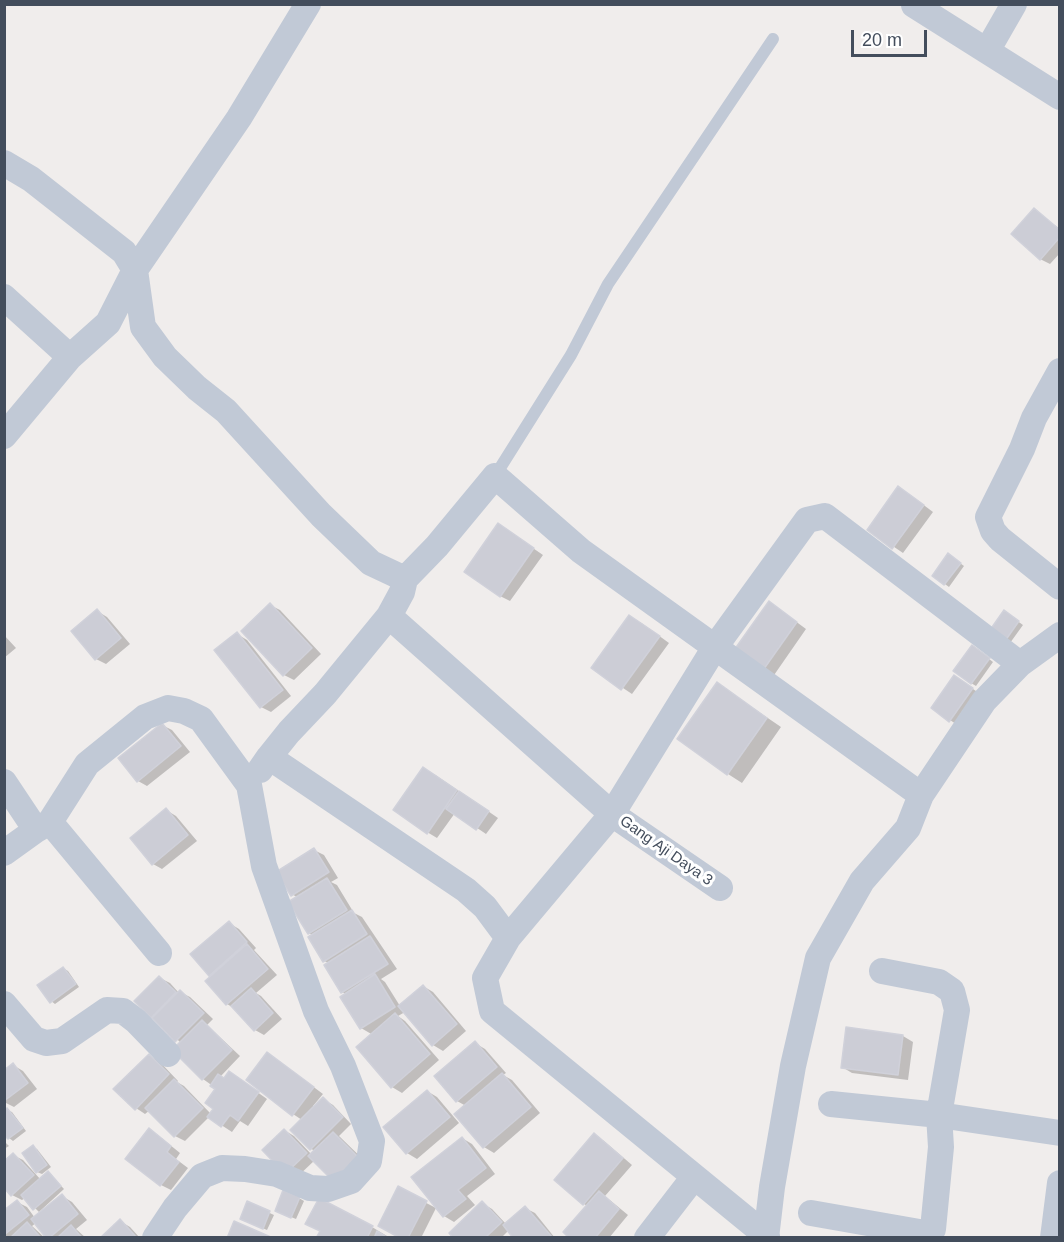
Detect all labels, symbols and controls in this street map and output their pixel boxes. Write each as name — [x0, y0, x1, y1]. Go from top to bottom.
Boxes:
scale bar — [854, 18, 930, 56]
text: 20 m — [862, 30, 902, 50]
street label: Gang Aji Daya 3 — [616, 812, 716, 890]

